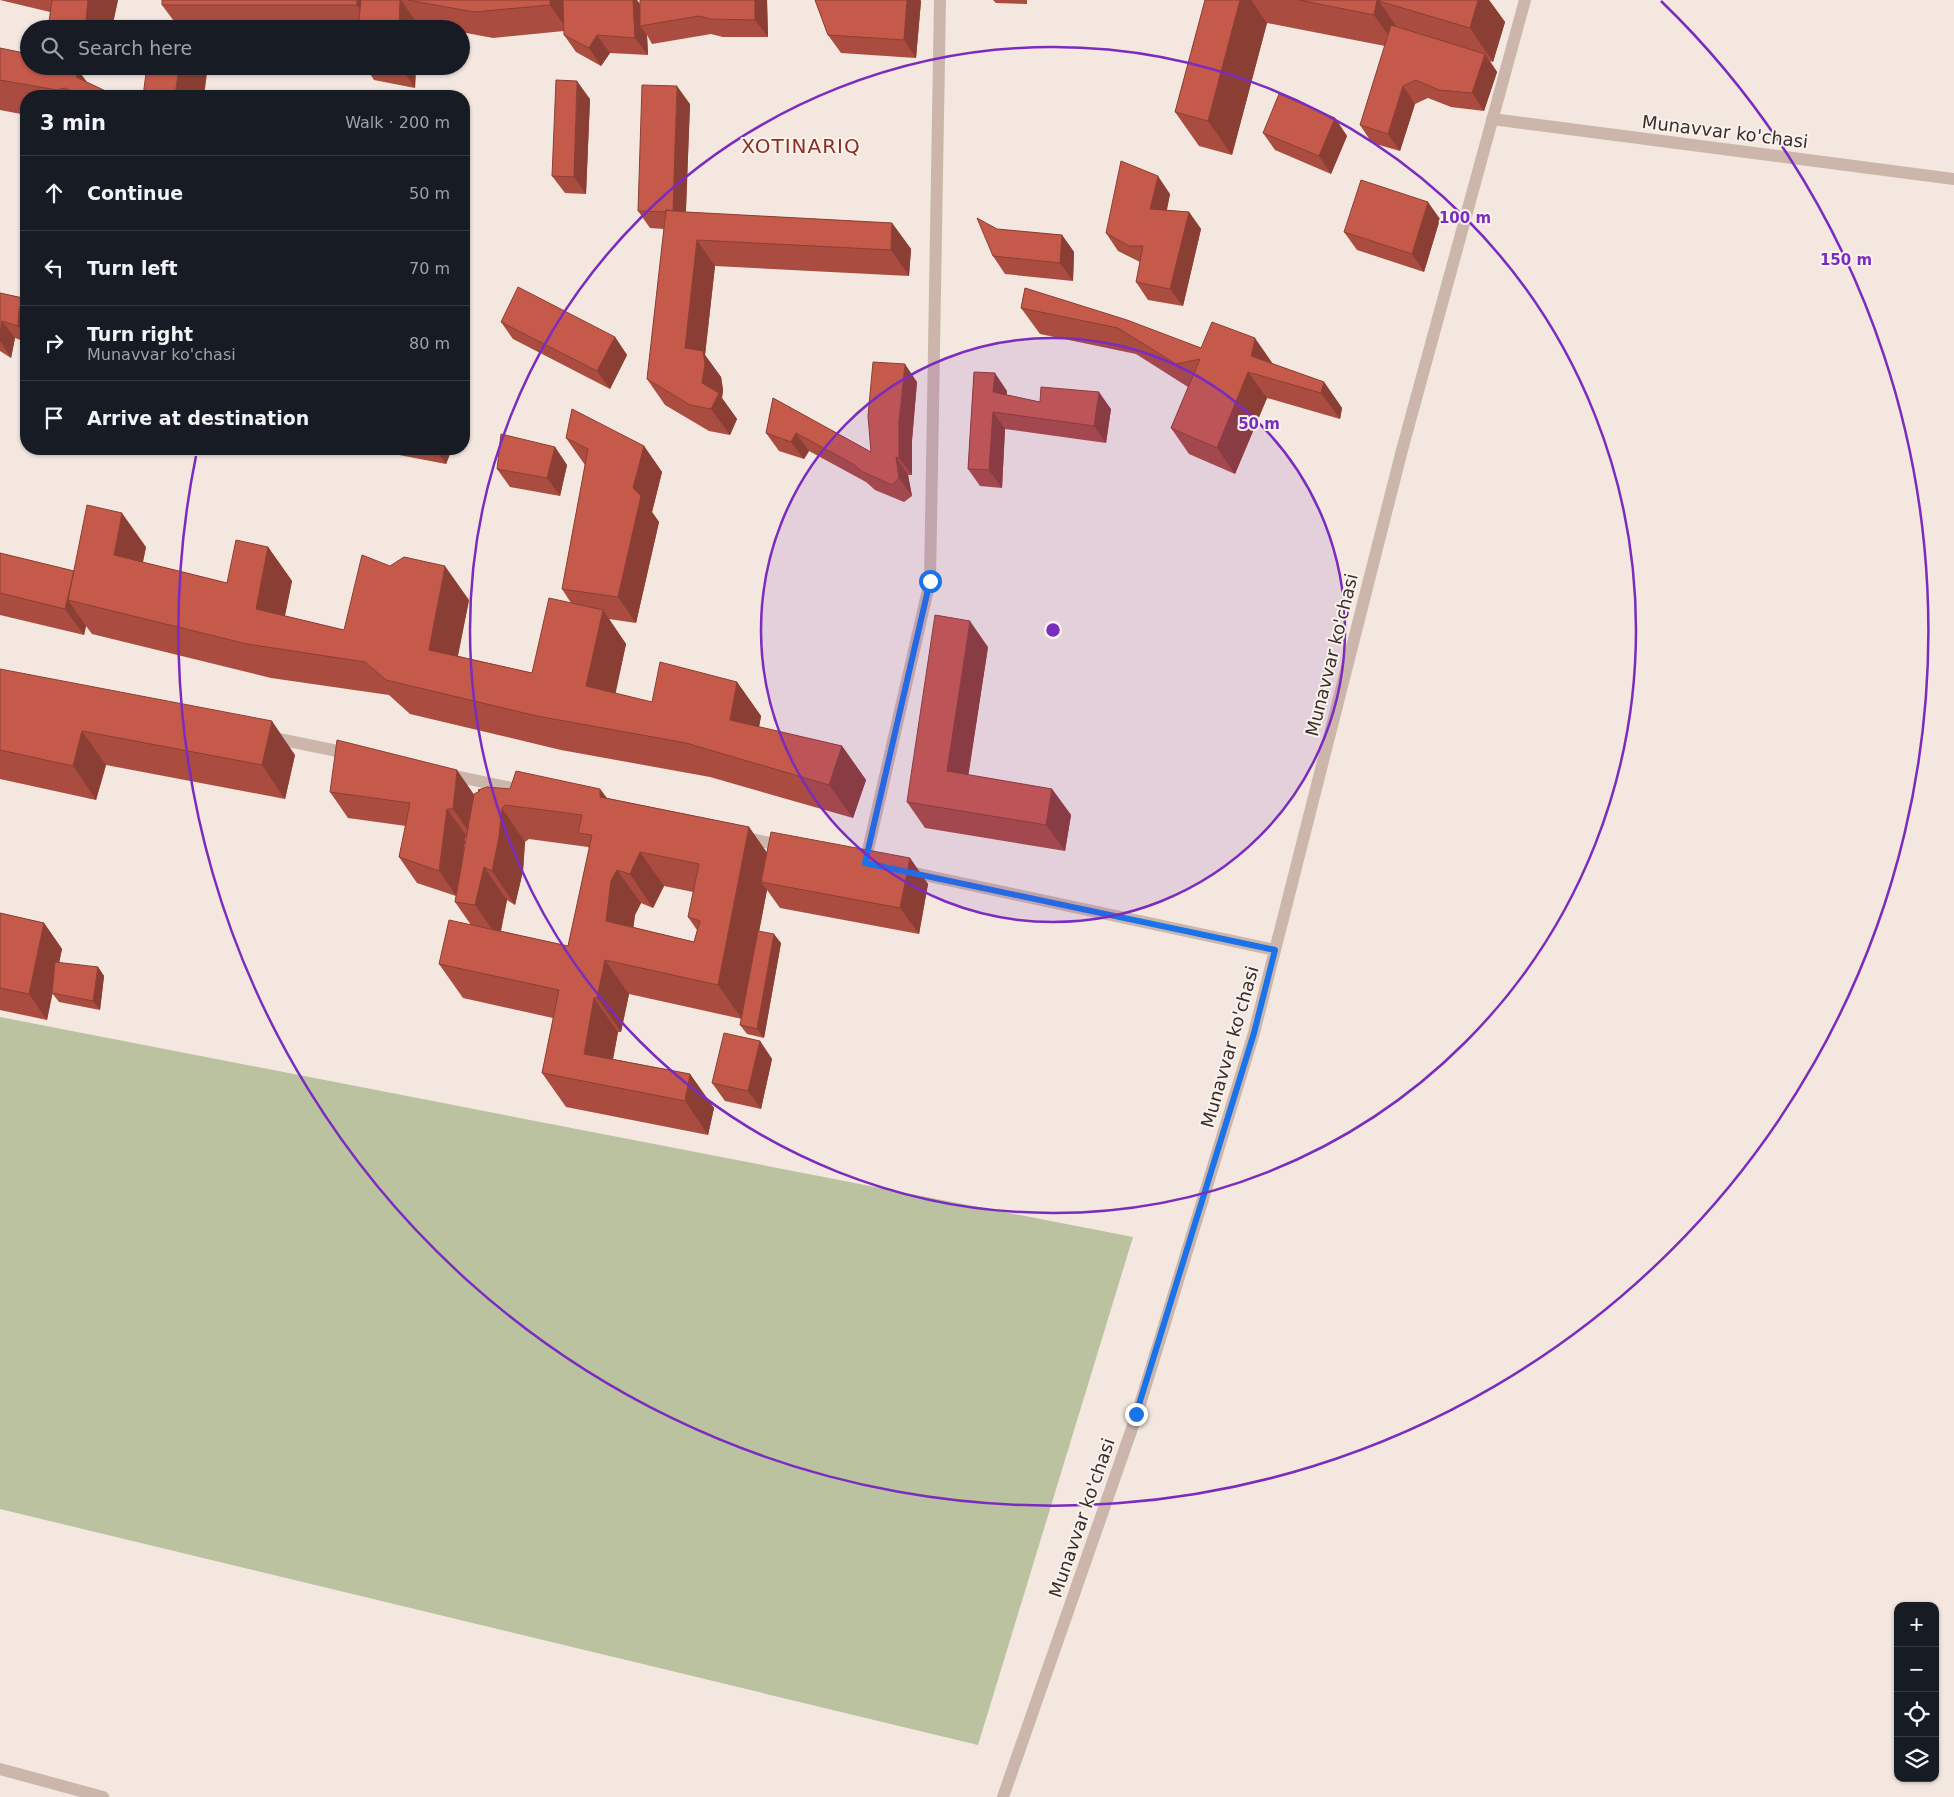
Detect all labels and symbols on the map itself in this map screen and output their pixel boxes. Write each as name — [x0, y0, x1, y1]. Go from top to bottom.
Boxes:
street label: Munavvar ko'chasi — [1641, 111, 1809, 152]
district label: XOTINARIQ — [741, 134, 861, 158]
text: 100 m — [1439, 209, 1491, 227]
text: 150 m — [1820, 251, 1872, 269]
text: 50 m — [1238, 415, 1280, 433]
route start — [919, 570, 942, 593]
street label: Munavvar ko'chasi — [1301, 571, 1362, 739]
centre of rings — [1044, 621, 1062, 639]
street label: Munavvar ko'chasi — [1196, 964, 1263, 1130]
route end — [1125, 1403, 1148, 1426]
street label: Munavvar ko'chasi — [1044, 1435, 1119, 1600]

